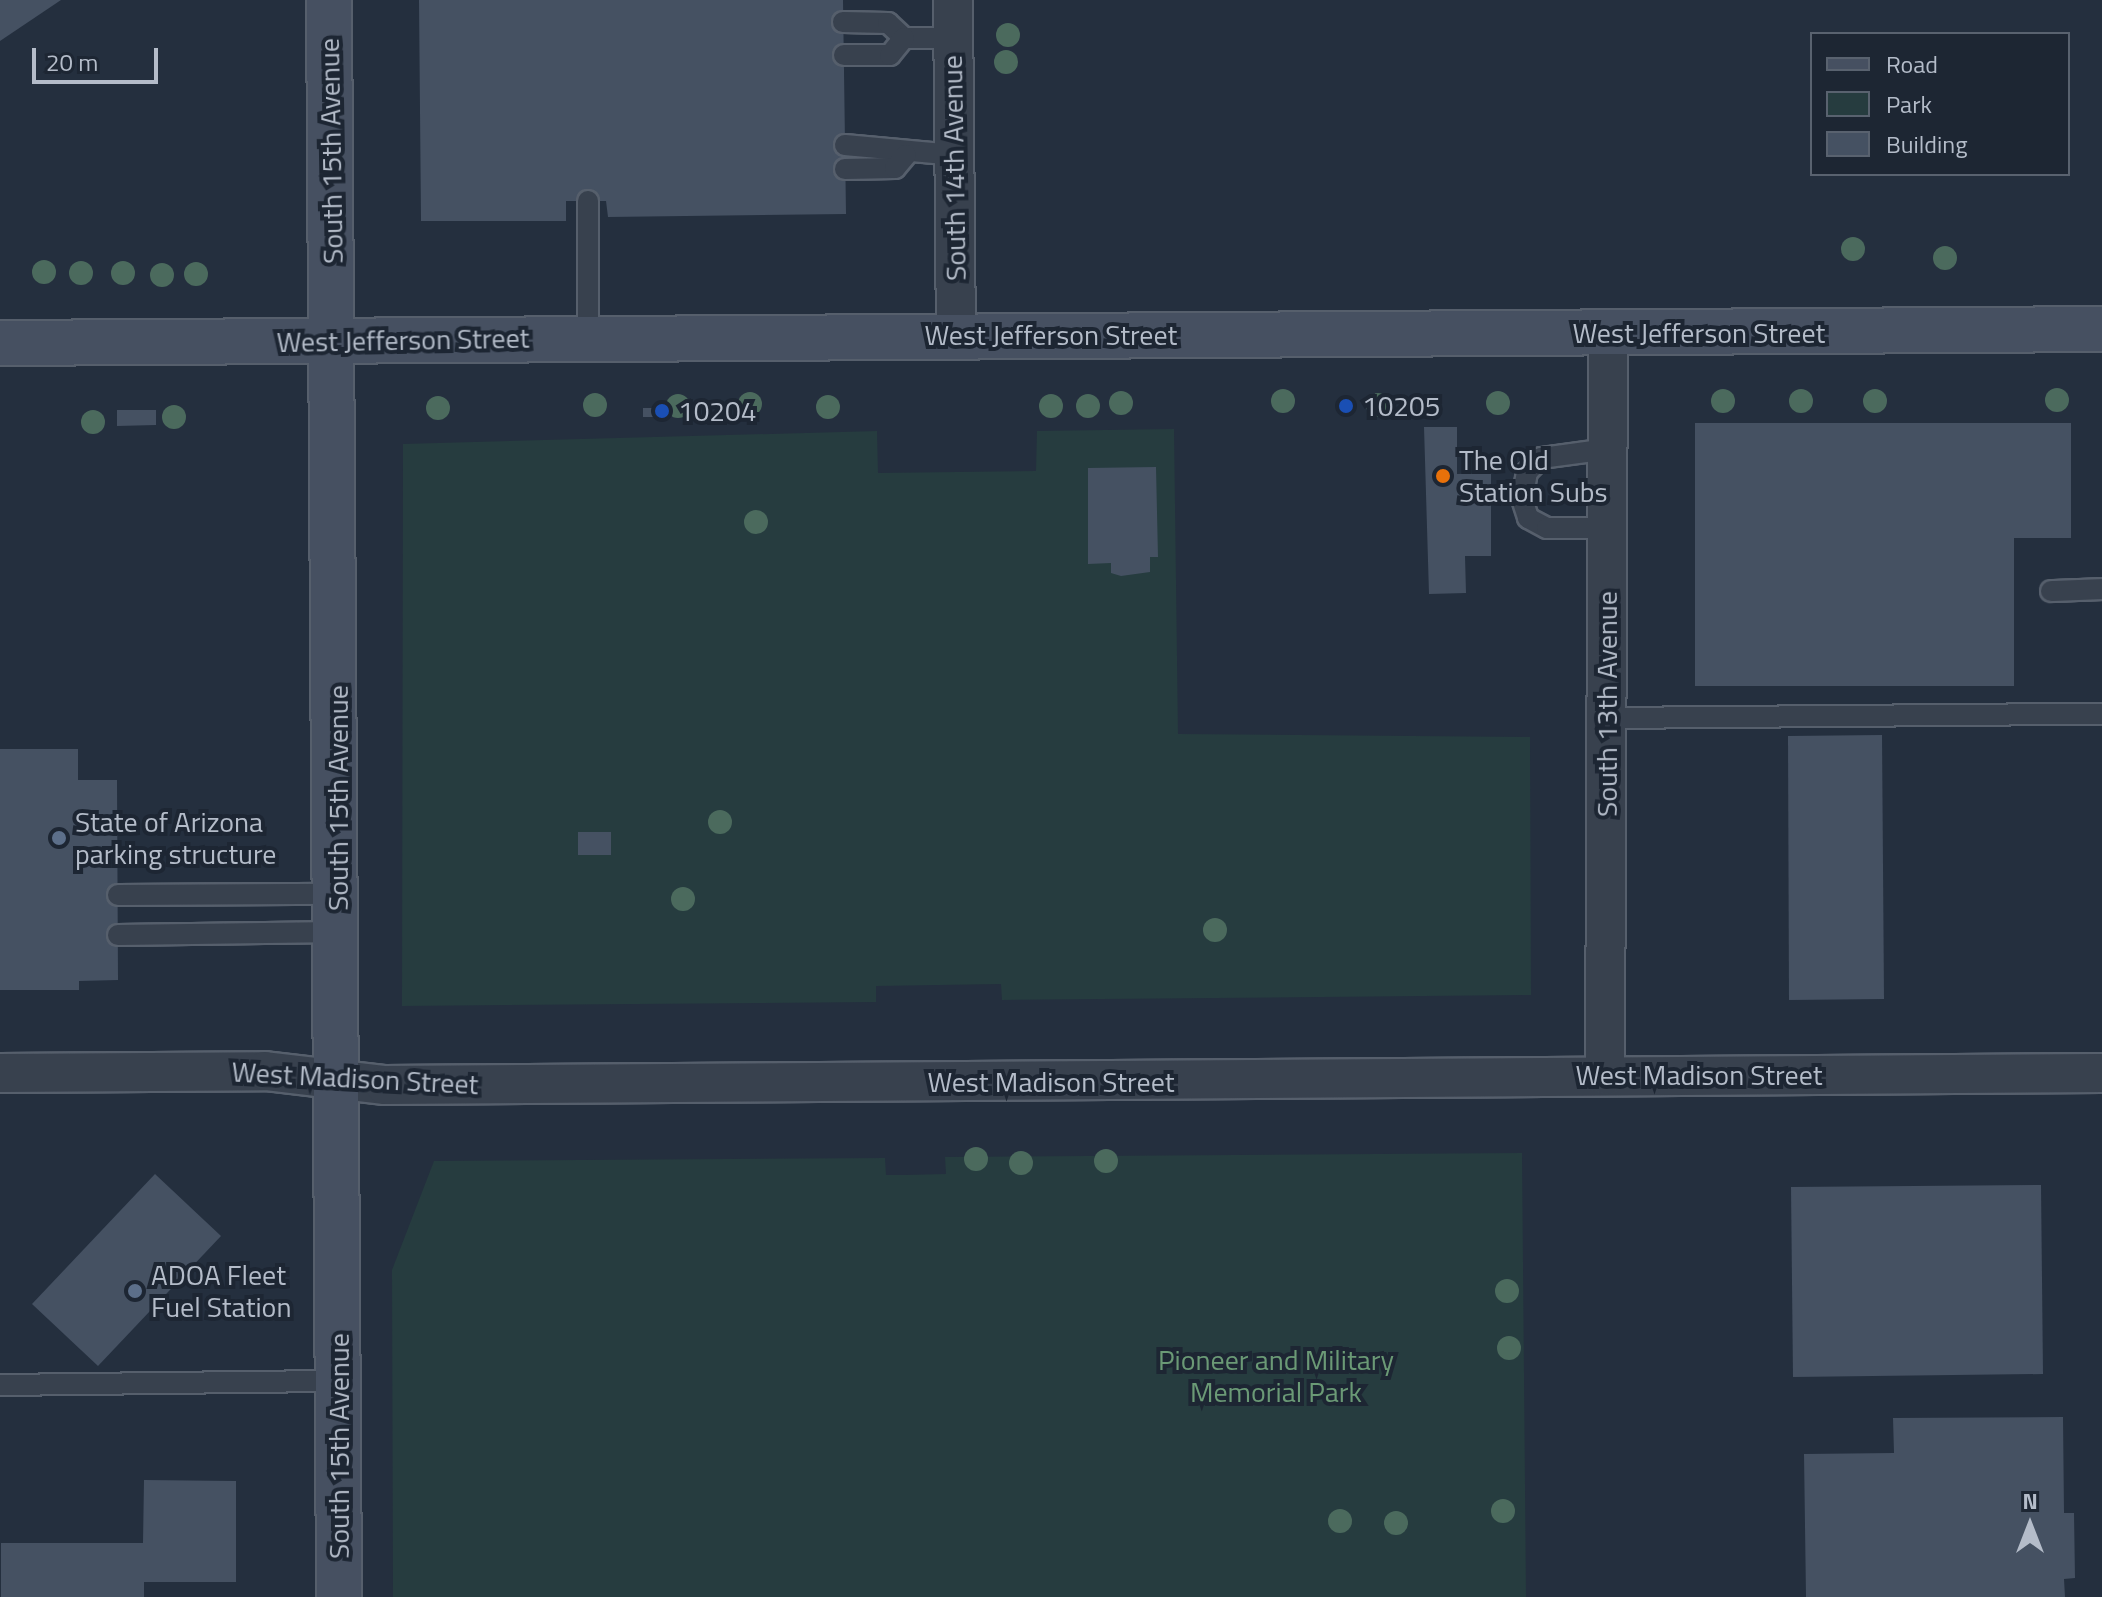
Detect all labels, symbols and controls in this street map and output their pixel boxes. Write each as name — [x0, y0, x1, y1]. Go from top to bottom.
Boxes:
scale bar — [36, 32, 162, 82]
legend — [1810, 32, 2070, 176]
street label: South 15th Avenue — [312, 38, 350, 264]
text: 20 m — [46, 44, 98, 80]
text: Road — [1886, 46, 1938, 82]
street label: South 14th Avenue — [935, 55, 973, 281]
text: Park — [1886, 86, 1932, 122]
text: Building — [1886, 126, 1968, 162]
street label: West Jefferson Street — [1573, 316, 1825, 350]
street label: West Jefferson Street — [925, 318, 1177, 352]
street label: West Jefferson Street — [276, 321, 530, 359]
place label: 10205 — [1362, 389, 1440, 423]
place label: 10204 — [678, 394, 756, 428]
marker: 10205 — [1337, 397, 1355, 415]
marker: 10204 — [653, 402, 671, 420]
place label: The Old Station Subs — [1459, 443, 1608, 509]
marker: The Old Station Subs — [1434, 467, 1452, 485]
street label: South 13th Avenue — [1590, 591, 1624, 817]
street label: South 15th Avenue — [321, 685, 355, 911]
place label: State of Arizona parking structure — [75, 805, 276, 871]
marker: State of Arizona parking structure — [50, 829, 68, 847]
street label: West Madison Street — [231, 1055, 479, 1101]
street label: West Madison Street — [1575, 1058, 1823, 1092]
street label: West Madison Street — [927, 1065, 1175, 1099]
place label: ADOA Fleet Fuel Station — [151, 1258, 291, 1324]
marker: ADOA Fleet Fuel Station — [126, 1282, 144, 1300]
street label: South 15th Avenue — [322, 1333, 356, 1559]
park label: Pioneer and Military Memorial Park — [1158, 1343, 1394, 1409]
text: N — [2022, 1484, 2038, 1518]
north arrow — [1990, 1485, 2070, 1565]

